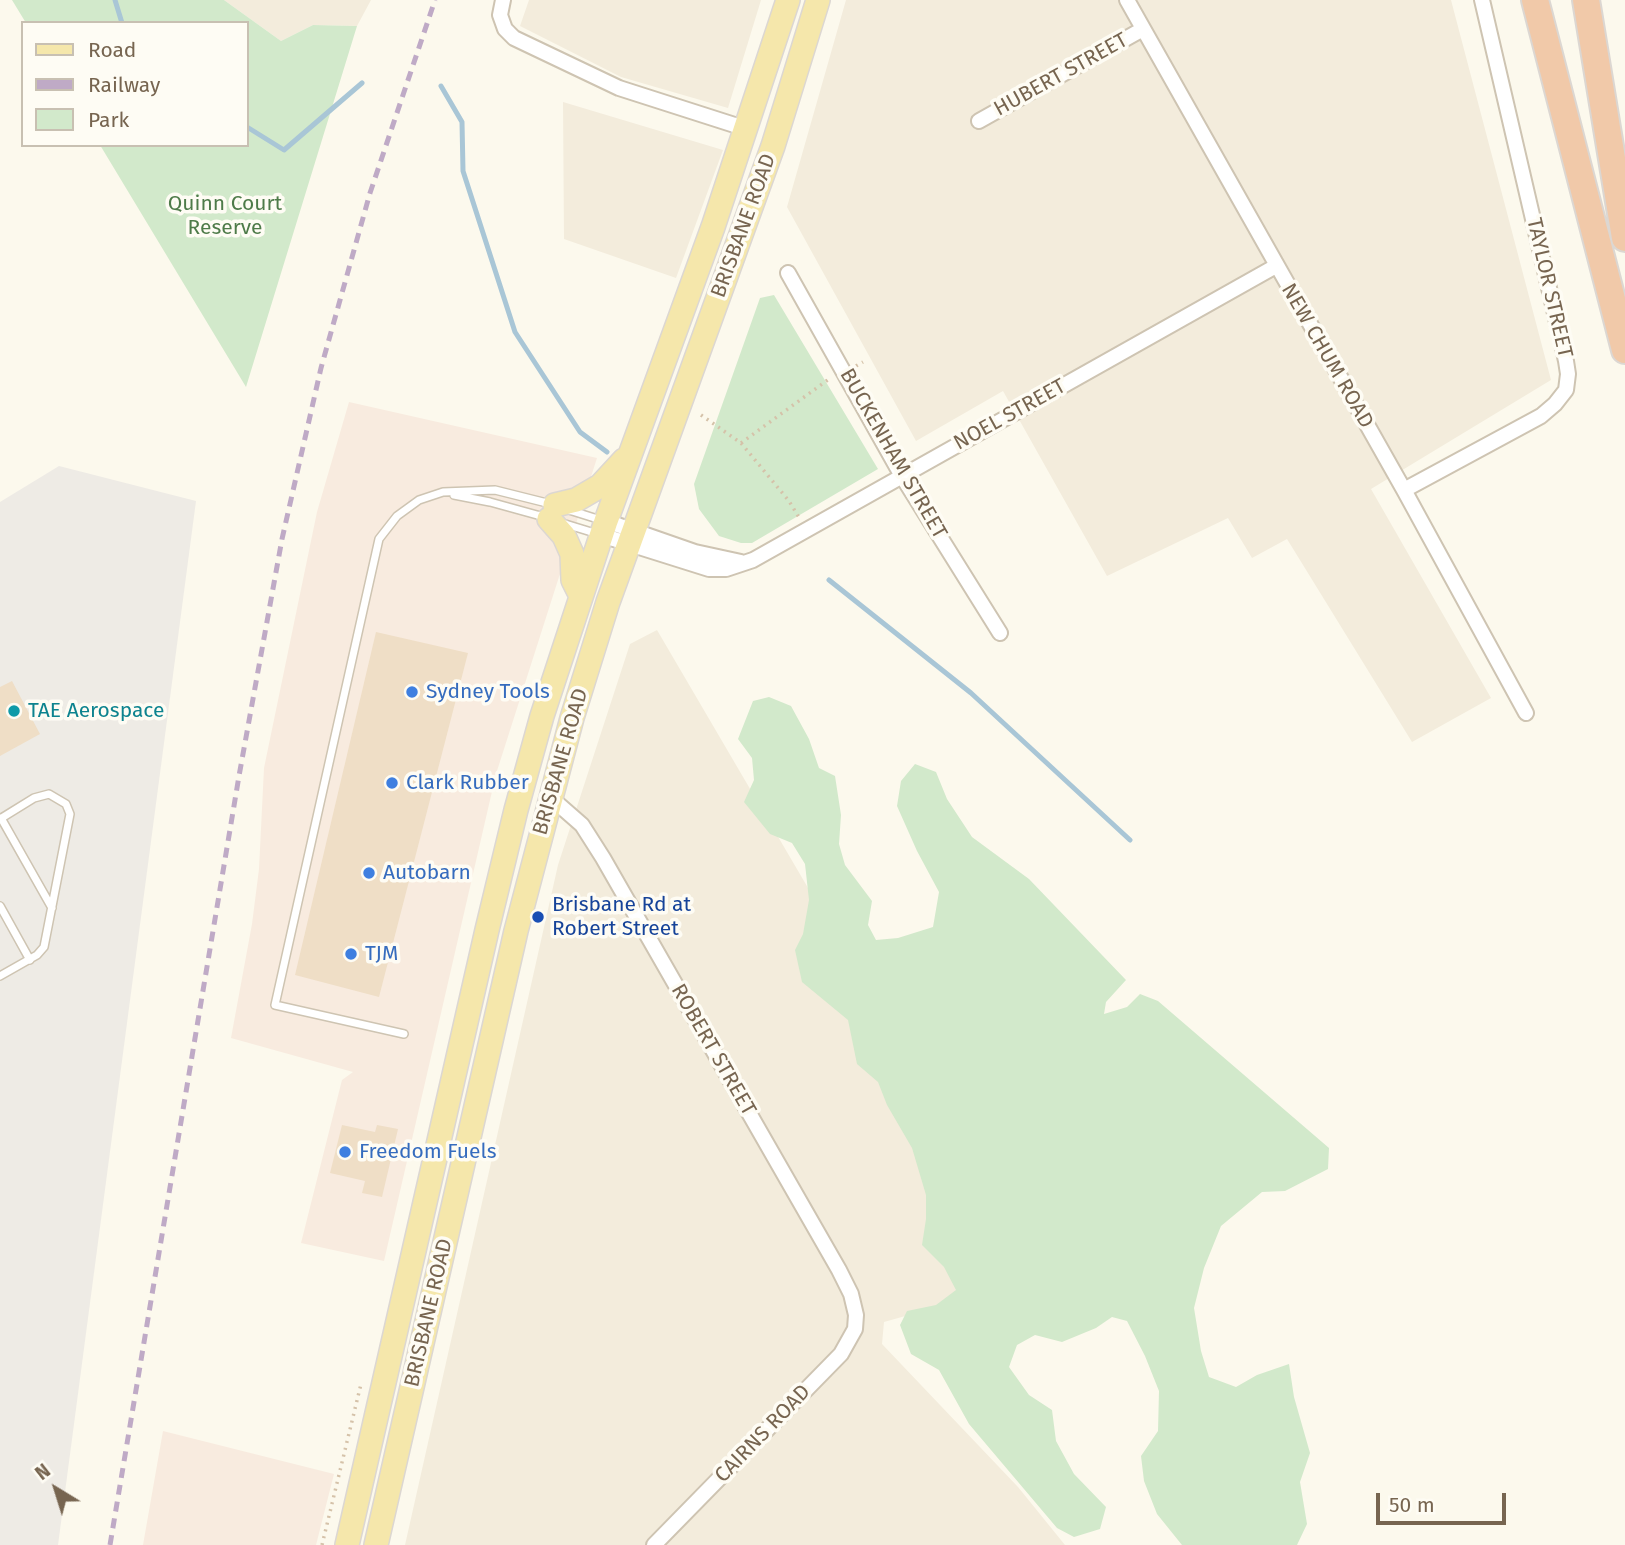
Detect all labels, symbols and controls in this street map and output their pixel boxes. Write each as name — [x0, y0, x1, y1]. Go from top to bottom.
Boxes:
legend — [21, 21, 248, 147]
street label: HUBERT STREET — [990, 28, 1132, 122]
text: Road — [88, 37, 136, 63]
text: Railway — [88, 72, 160, 98]
text: Park — [88, 107, 129, 133]
street label: BRISBANE ROAD — [706, 151, 782, 301]
park label: Quinn Court Reserve — [168, 191, 282, 241]
street label: TAYLOR STREET — [1521, 216, 1577, 360]
street label: NEW CHUM ROAD — [1275, 279, 1379, 433]
street label: BUCKENHAM STREET — [834, 364, 952, 544]
street label: NOEL STREET — [950, 374, 1070, 456]
place label: Sydney Tools — [426, 679, 550, 705]
marker: Sydney Tools — [404, 684, 420, 700]
street label: BRISBANE ROAD — [528, 686, 594, 838]
place label: TAE Aerospace — [28, 698, 164, 724]
marker: TAE Aerospace — [6, 703, 22, 719]
place label: Clark Rubber — [406, 770, 529, 796]
marker: Clark Rubber — [384, 775, 400, 791]
place label: Autobarn — [383, 860, 471, 886]
marker: Autobarn — [361, 865, 377, 881]
place label: Brisbane Rd at Robert Street — [552, 892, 691, 942]
marker: Brisbane Rd at Robert Street — [530, 909, 546, 925]
place label: TJM — [365, 941, 398, 967]
marker: TJM — [343, 946, 359, 962]
street label: ROBERT STREET — [665, 980, 761, 1120]
place label: Freedom Fuels — [359, 1139, 496, 1165]
marker: Freedom Fuels — [337, 1144, 353, 1160]
street label: BRISBANE ROAD — [400, 1236, 458, 1390]
street label: CAIRNS ROAD — [710, 1380, 816, 1488]
north arrow — [21, 1454, 91, 1524]
text: N — [31, 1459, 55, 1485]
scale bar — [1380, 1478, 1510, 1522]
text: 50 m — [1389, 1492, 1435, 1518]

